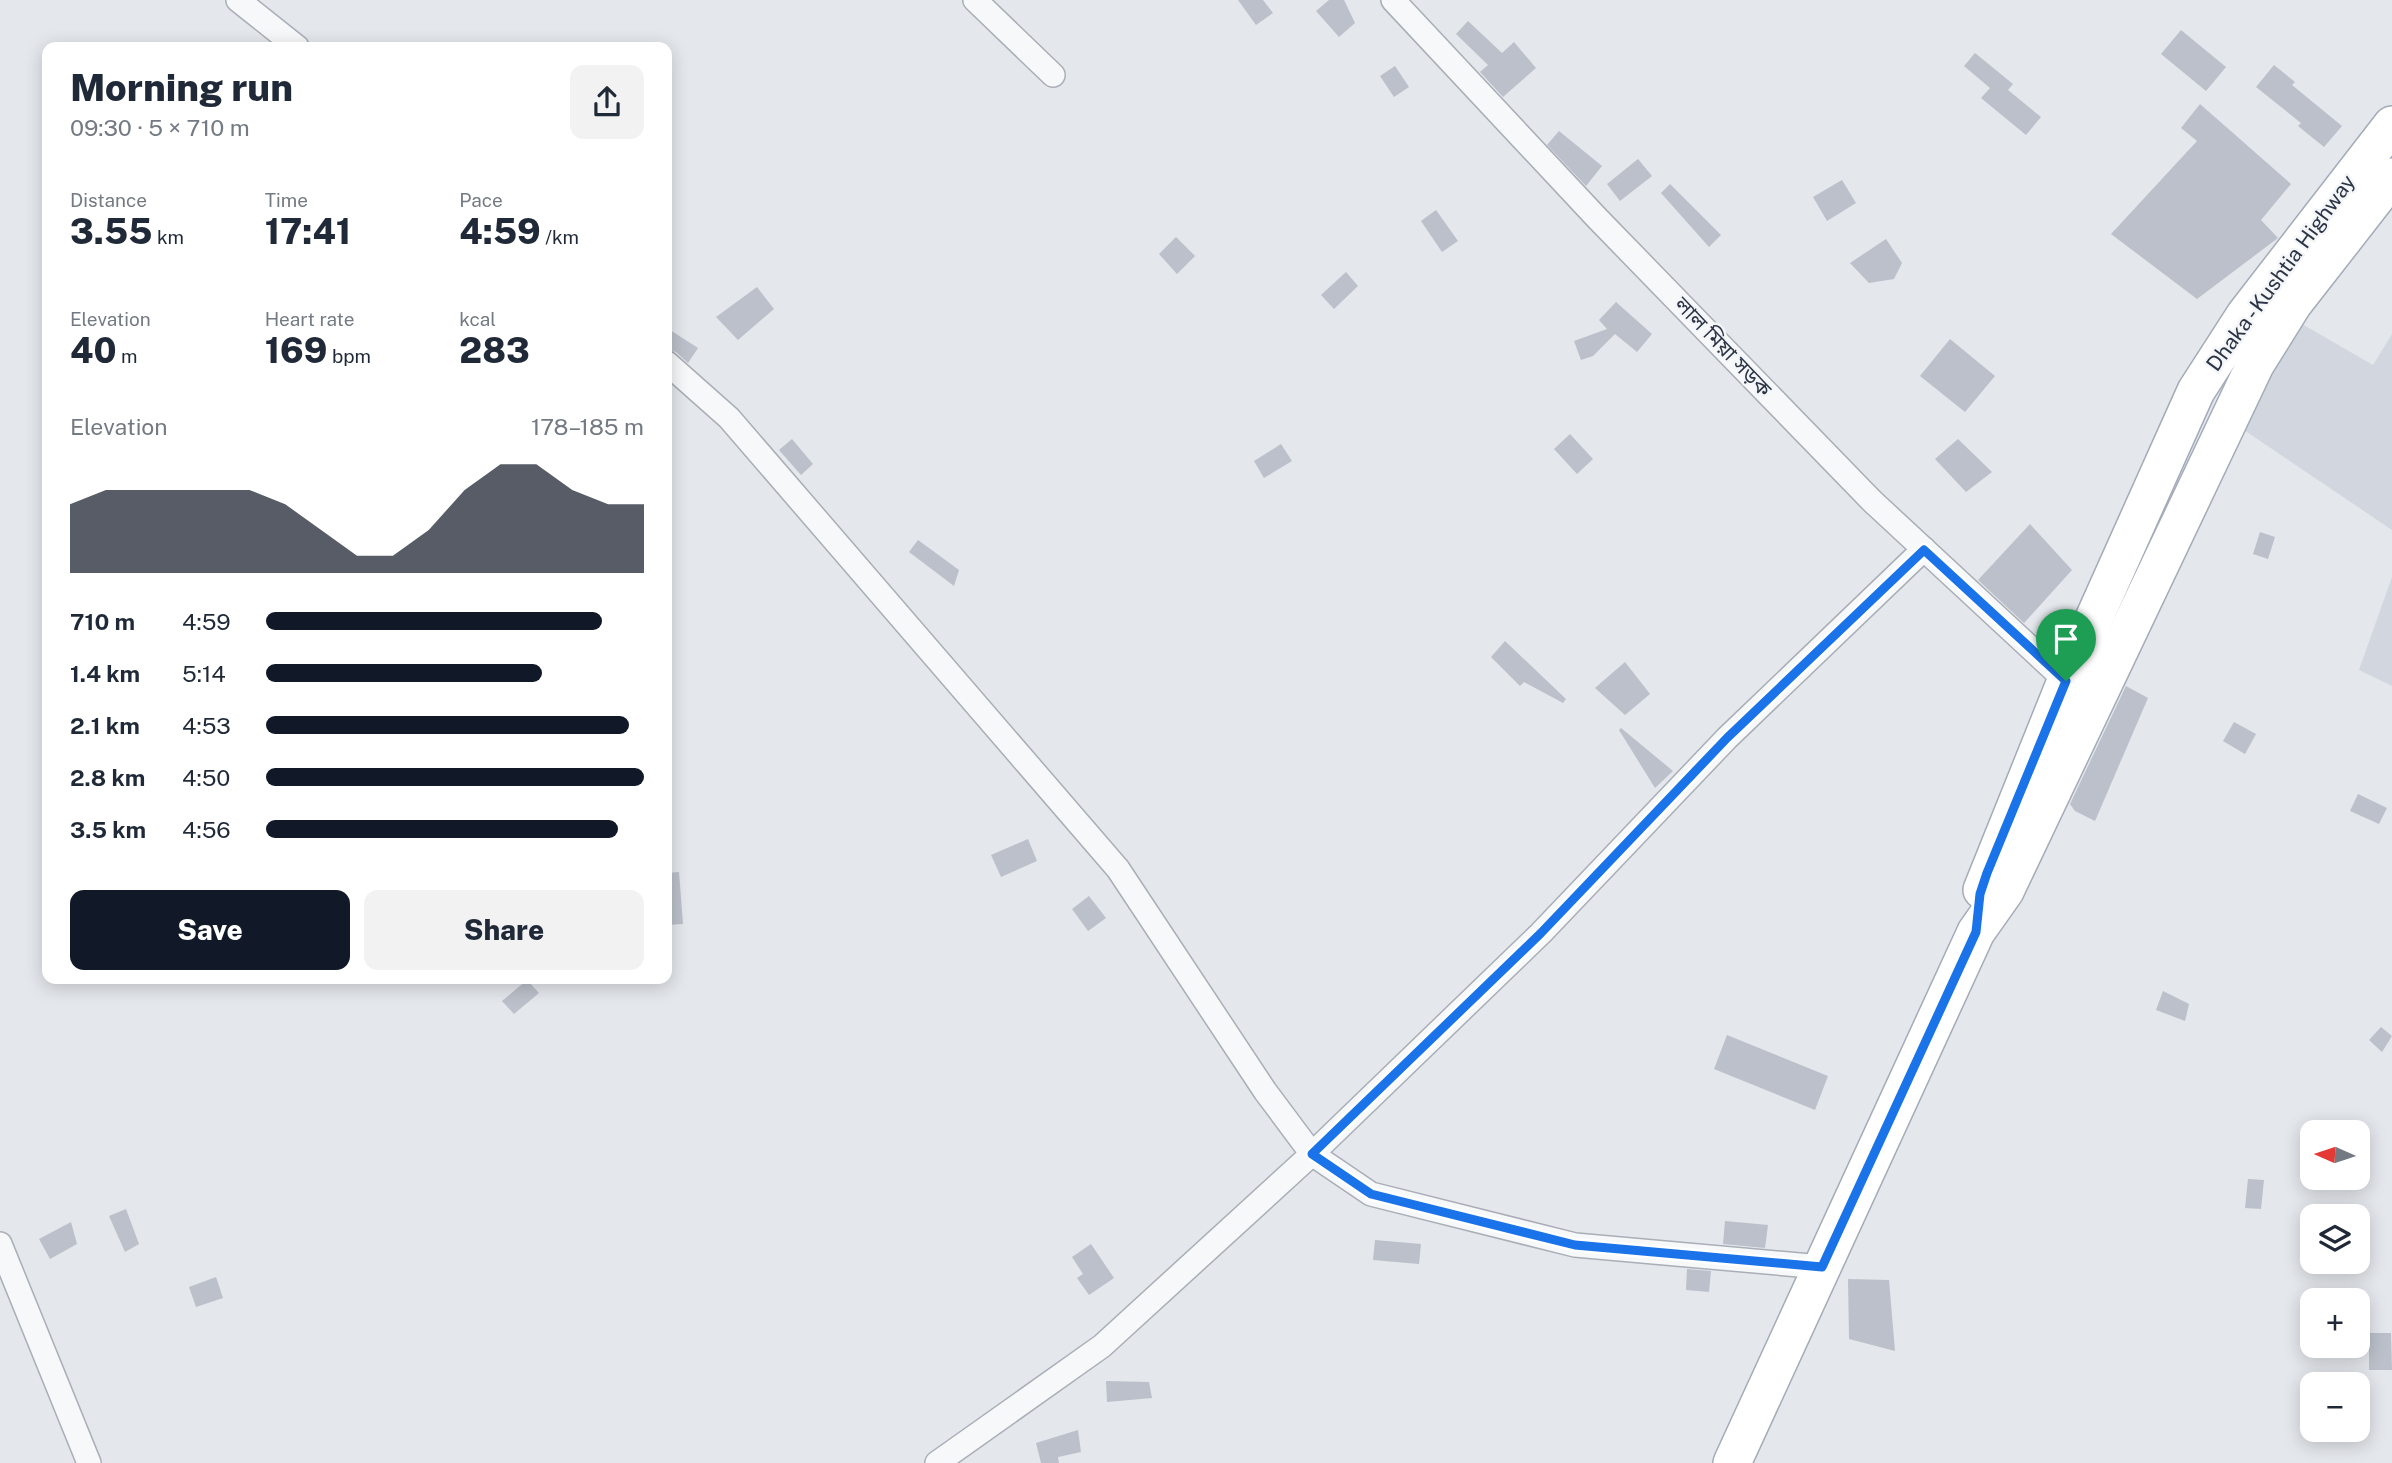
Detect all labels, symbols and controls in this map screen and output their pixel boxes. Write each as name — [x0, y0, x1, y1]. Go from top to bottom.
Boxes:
text: Morning run — [70, 65, 293, 110]
button: share — [570, 65, 644, 139]
text: 09:30 · 5 × 710 m — [70, 114, 250, 141]
street label: Dhaka - Kushtia Highway — [2201, 170, 2360, 376]
text: Distance — [70, 189, 147, 211]
text: Time — [265, 189, 308, 211]
text: Pace — [459, 189, 503, 211]
text: 3.55 — [70, 211, 152, 252]
text: 17:41 — [265, 211, 351, 252]
text: 4:59 — [459, 211, 541, 252]
text: km — [152, 226, 184, 248]
text: /km — [541, 226, 579, 248]
street label: লাল মিয়া সড়ক — [1669, 291, 1778, 402]
text: Elevation — [70, 308, 151, 330]
text: Heart rate — [265, 308, 354, 330]
text: kcal — [459, 308, 496, 330]
text: 40 — [70, 330, 117, 371]
text: 169 — [265, 330, 327, 371]
text: 283 — [459, 330, 530, 371]
text: m — [117, 345, 138, 367]
text: bpm — [327, 345, 371, 367]
text: Elevation — [70, 413, 168, 440]
text: 178–185 m — [531, 413, 644, 440]
text: 710 m — [70, 608, 135, 635]
text: 4:59 — [182, 608, 231, 635]
pin — [2036, 609, 2096, 681]
icon: arrive — [2047, 620, 2085, 658]
text: 1.4 km — [70, 660, 140, 687]
text: 5:14 — [182, 660, 226, 687]
text: 2.1 km — [70, 712, 140, 739]
text: 4:53 — [182, 712, 231, 739]
text: 2.8 km — [70, 764, 145, 791]
text: 4:50 — [182, 764, 230, 791]
text: 3.5 km — [70, 816, 146, 843]
text: 4:56 — [182, 816, 231, 843]
button: Save — [70, 890, 350, 970]
button: Share — [364, 890, 644, 970]
north arrow — [2300, 1120, 2370, 1190]
map controls — [2300, 1120, 2370, 1442]
button: layers — [2300, 1204, 2370, 1274]
button: + — [2300, 1288, 2370, 1358]
button: − — [2300, 1372, 2370, 1442]

